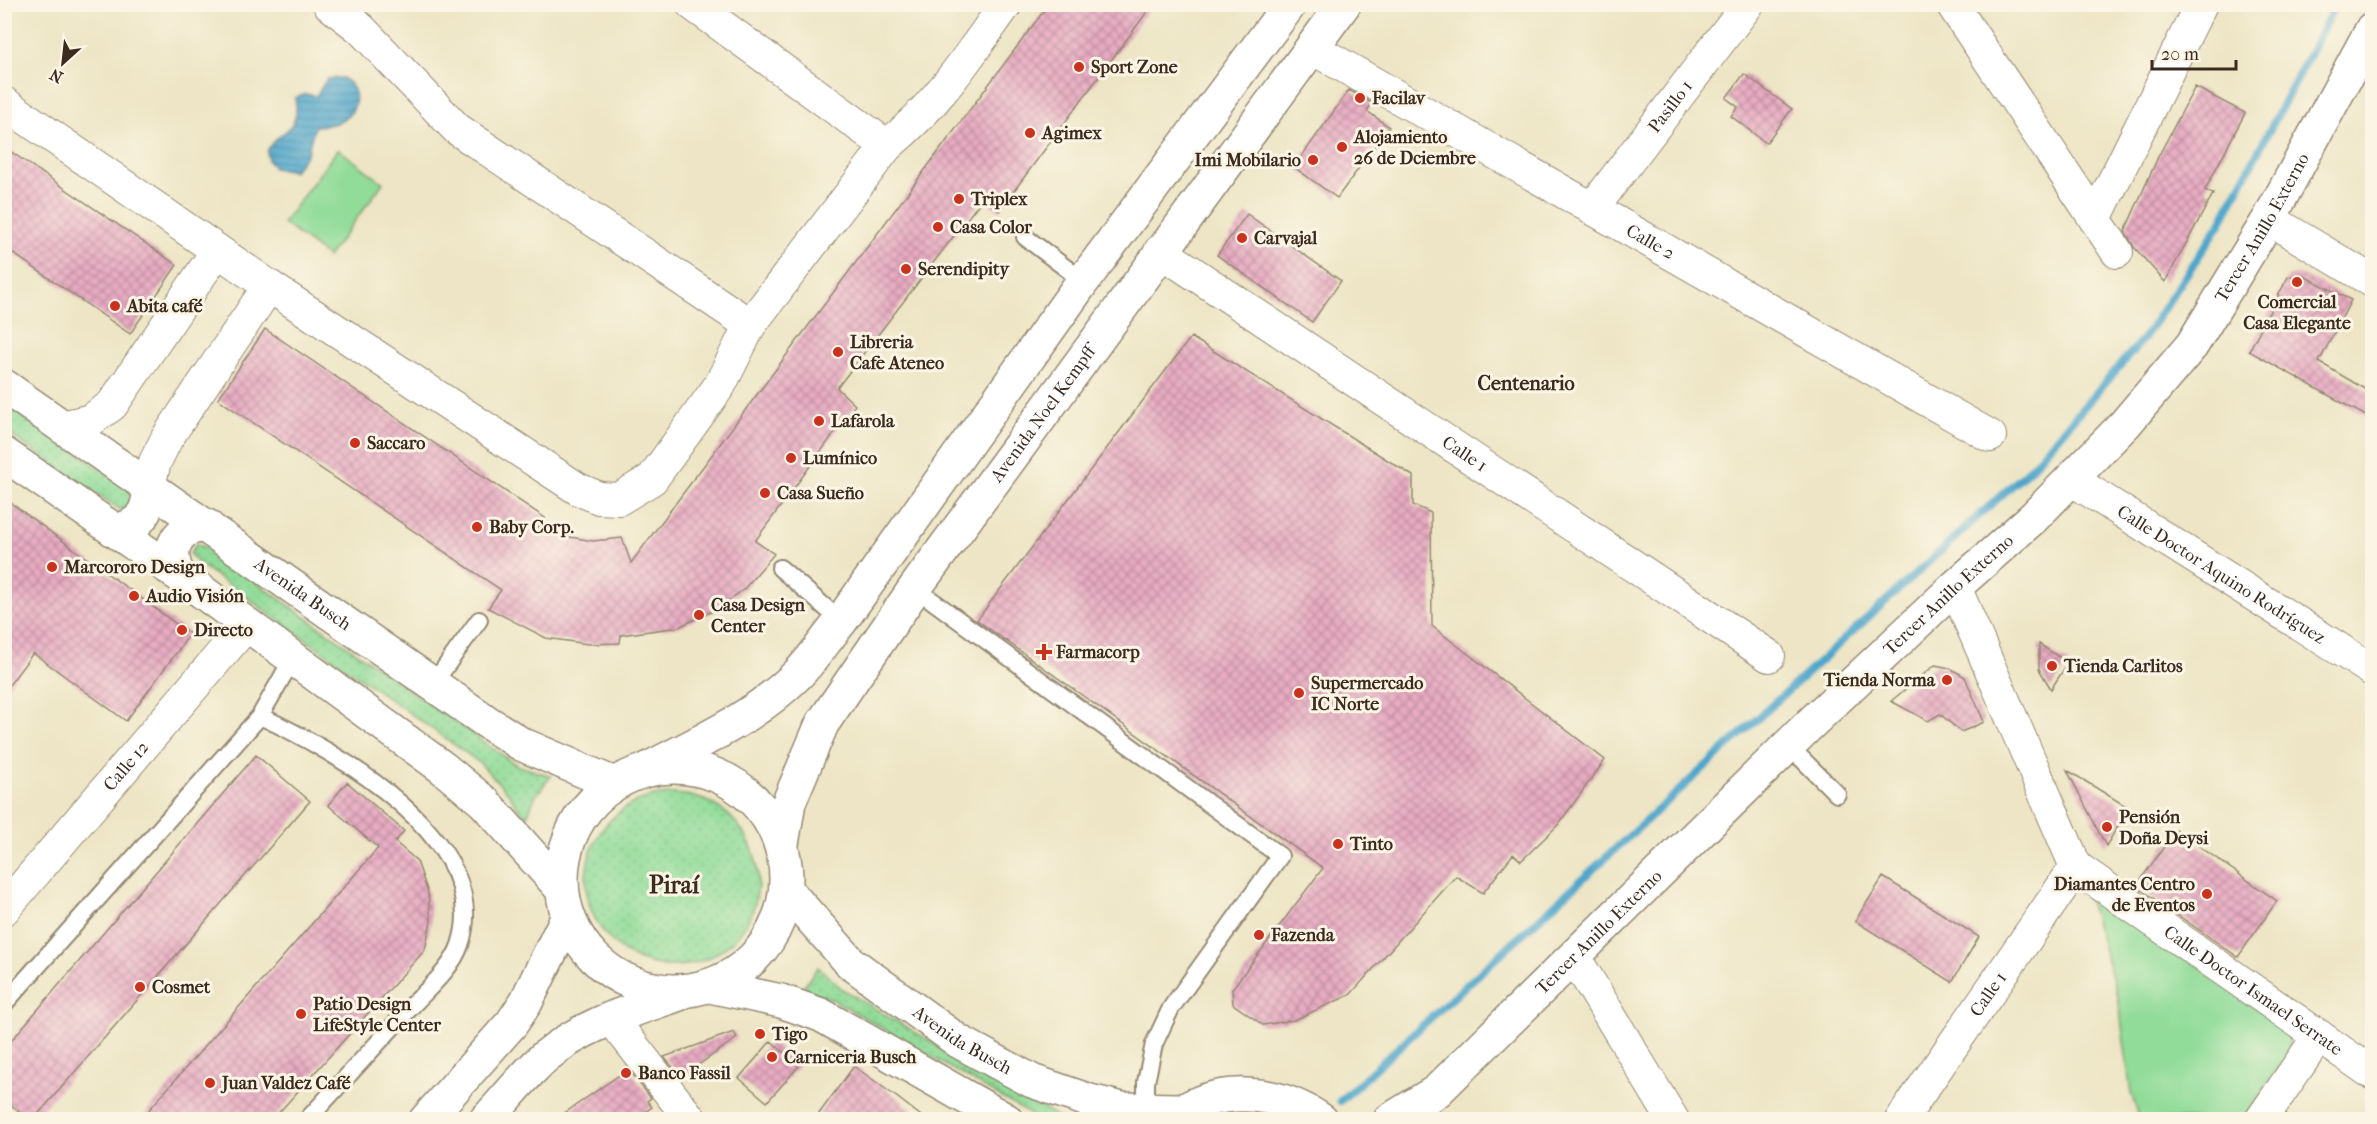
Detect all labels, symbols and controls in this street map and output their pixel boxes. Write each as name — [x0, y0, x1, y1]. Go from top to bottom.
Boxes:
north arrow — [33, 33, 93, 93]
scale bar — [2152, 33, 2236, 71]
text: 20 m — [2161, 44, 2199, 65]
place label: Sport Zone — [1091, 57, 1178, 78]
marker: Sport Zone — [1072, 60, 1086, 74]
text: N — [46, 64, 66, 87]
street label: Pasillo 1 — [1644, 76, 1697, 137]
place label: Facilav — [1371, 88, 1426, 109]
marker: Facilav — [1353, 91, 1367, 105]
place label: Agimex — [1041, 123, 1102, 144]
marker: Agimex — [1023, 126, 1037, 140]
place label: Alojamiento 26 de Dciembre — [1353, 127, 1476, 169]
marker: Alojamiento 26 de Dciembre — [1335, 140, 1349, 154]
street label: Tercer Anillo Externo — [2210, 149, 2313, 306]
place label: Imi Mobilario — [1195, 150, 1301, 171]
marker: Imi Mobilario — [1306, 153, 1320, 167]
place label: Triplex — [970, 189, 1028, 210]
marker: Triplex — [952, 192, 966, 206]
place label: Casa Color — [950, 217, 1032, 238]
marker: Casa Color — [931, 220, 945, 234]
street label: Calle 2 — [1623, 220, 1678, 264]
place label: Carvajal — [1254, 228, 1318, 249]
marker: Carvajal — [1235, 231, 1249, 245]
place label: Serendipity — [918, 259, 1010, 280]
marker: Serendipity — [899, 262, 913, 276]
marker: Comercial Casa Elegante — [2290, 275, 2304, 289]
place label: Comercial Casa Elegante — [2243, 292, 2351, 334]
place label: Abita café — [126, 296, 203, 317]
marker: Abita café — [108, 299, 122, 313]
place label: Libreria Cafe Ateneo — [850, 332, 944, 374]
street label: Avenida Noel Kempff — [985, 338, 1102, 487]
marker: Libreria Cafe Ateneo — [831, 345, 845, 359]
district label: Centenario — [1477, 372, 1575, 395]
place label: Lafarola — [831, 411, 895, 432]
marker: Lafarola — [812, 414, 826, 428]
street label: Calle 1 — [1438, 431, 1491, 476]
place label: Saccaro — [367, 433, 426, 454]
marker: Saccaro — [348, 436, 362, 450]
place label: Lumínico — [803, 448, 877, 469]
marker: Lumínico — [784, 451, 798, 465]
place label: Casa Sueño — [777, 483, 864, 504]
marker: Casa Sueño — [758, 486, 772, 500]
street label: Calle Doctor Aquino Rodríguez — [2113, 501, 2329, 648]
place label: Baby Corp. — [489, 517, 574, 538]
marker: Baby Corp. — [470, 520, 484, 534]
street label: Tercer Anillo Externo — [1879, 530, 2018, 659]
street label: Avenida Busch — [250, 552, 355, 635]
place label: Marcororo Design — [63, 557, 206, 578]
marker: Marcororo Design — [45, 560, 59, 574]
place label: Audio Visión — [145, 586, 244, 607]
marker: Audio Visión — [127, 589, 141, 603]
place label: Casa Design Center — [711, 595, 806, 637]
marker: Casa Design Center — [692, 608, 706, 622]
place label: Directo — [194, 620, 253, 641]
marker: Directo — [175, 623, 189, 637]
place label: Farmacorp — [1055, 642, 1140, 663]
marker: Farmacorp — [1037, 645, 1051, 659]
place label: Tienda Carlitos — [2063, 656, 2183, 677]
marker: Tienda Carlitos — [2045, 659, 2059, 673]
place label: Tienda Norma — [1822, 670, 1936, 691]
place label: Supermercado IC Norte — [1311, 673, 1423, 715]
marker: Tienda Norma — [1940, 673, 1954, 687]
marker: Supermercado IC Norte — [1292, 686, 1306, 700]
street label: Calle 12 — [99, 737, 153, 795]
place label: Pensión Doña Deysi — [2119, 807, 2209, 849]
marker: Pensión Doña Deysi — [2100, 820, 2114, 834]
place label: Tinto — [1349, 834, 1393, 855]
marker: Tinto — [1331, 837, 1345, 851]
street label: Tercer Anillo Externo — [1531, 865, 1666, 999]
district label: Piraí — [649, 871, 700, 899]
place label: Diamantes Centro de Eventos — [2054, 874, 2195, 916]
marker: Diamantes Centro de Eventos — [2200, 887, 2214, 901]
street label: Calle Doctor Ismael Serrate — [2160, 921, 2347, 1060]
place label: Fazenda — [1270, 925, 1335, 946]
marker: Fazenda — [1252, 928, 1266, 942]
street label: Calle 1 — [1965, 968, 2011, 1020]
place label: Cosmet — [152, 977, 211, 998]
marker: Cosmet — [133, 980, 147, 994]
place label: Patio Design LifeStyle Center — [313, 994, 441, 1036]
street label: Avenida Busch — [908, 1001, 1016, 1079]
marker: Patio Design LifeStyle Center — [294, 1007, 308, 1021]
place label: Tigo — [771, 1024, 808, 1045]
marker: Tigo — [753, 1027, 767, 1041]
place label: Carniceria Busch — [784, 1047, 917, 1068]
marker: Carniceria Busch — [765, 1050, 779, 1064]
place label: Banco Fassil — [638, 1063, 732, 1084]
marker: Banco Fassil — [619, 1066, 633, 1080]
place label: Juan Valdez Café — [220, 1073, 351, 1094]
marker: Juan Valdez Café — [203, 1076, 217, 1090]

